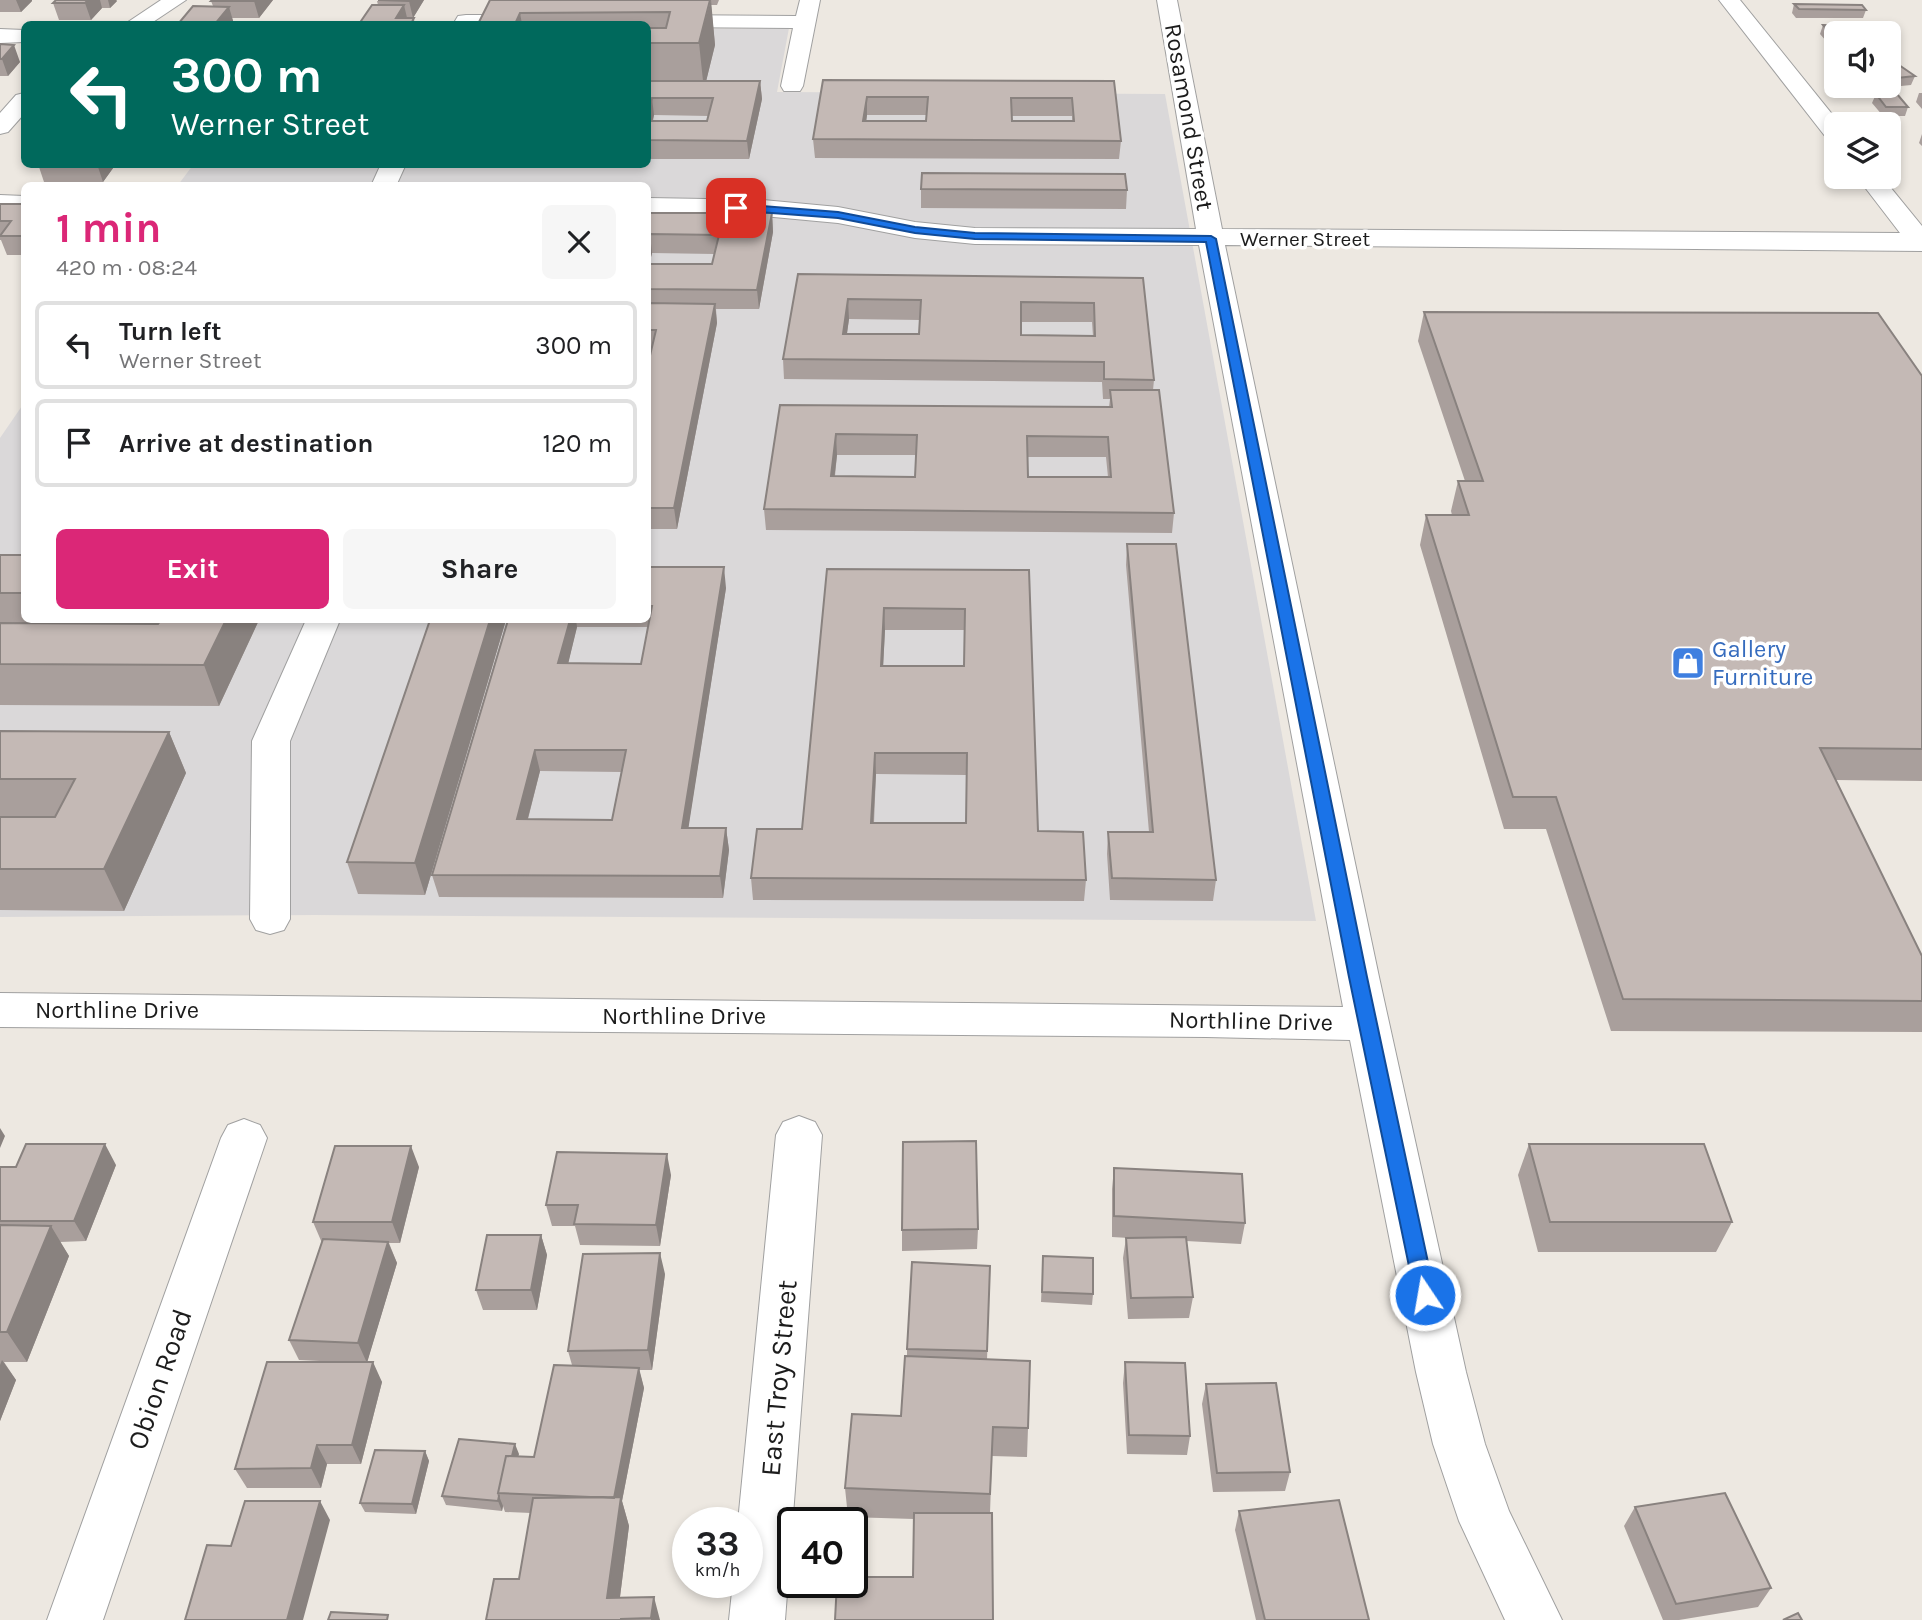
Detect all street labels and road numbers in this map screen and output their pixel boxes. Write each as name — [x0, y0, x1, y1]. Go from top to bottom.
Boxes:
street label: Rosamond Street — [1159, 21, 1219, 213]
street label: Werner Street — [1240, 227, 1370, 251]
street label: Northline Drive — [35, 996, 199, 1024]
street label: Northline Drive — [602, 1002, 766, 1030]
street label: Northline Drive — [1169, 1006, 1333, 1036]
street label: East Troy Street — [753, 1278, 804, 1478]
street label: Obion Road — [120, 1305, 199, 1454]

